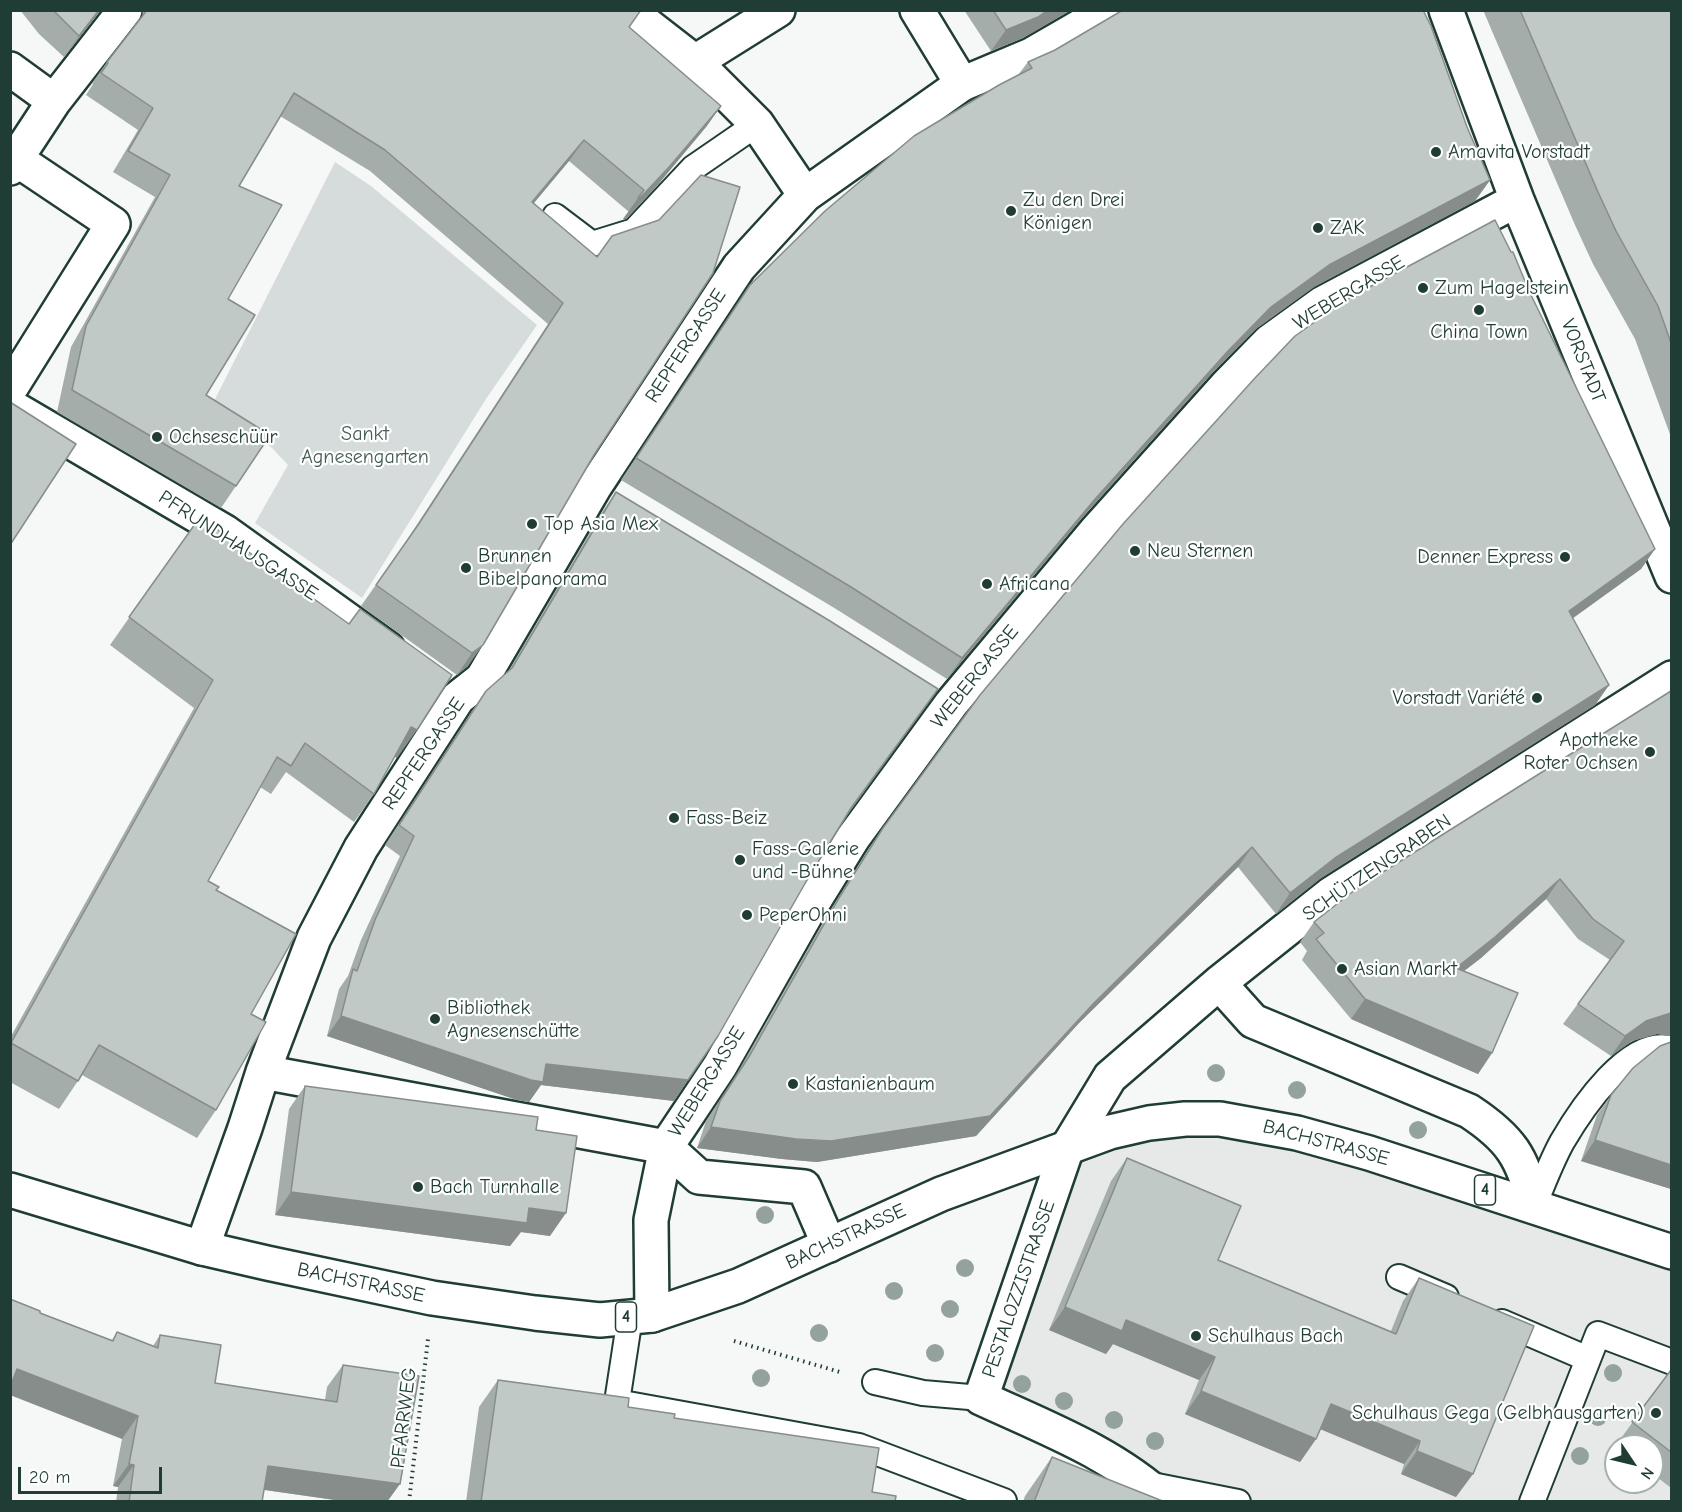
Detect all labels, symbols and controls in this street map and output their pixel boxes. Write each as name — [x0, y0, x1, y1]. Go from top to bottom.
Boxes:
place label: Amavita Vorstadt — [1448, 140, 1590, 164]
marker: Amavita Vorstadt — [1429, 145, 1443, 159]
place label: Zu den Drei Königen — [1023, 188, 1125, 235]
marker: Zu den Drei Königen — [1004, 204, 1018, 218]
place label: ZAK — [1330, 216, 1364, 240]
marker: ZAK — [1311, 221, 1325, 235]
street label: WEBERGASSE — [1289, 250, 1409, 336]
place label: Zum Hagelstein — [1435, 276, 1569, 300]
marker: Zum Hagelstein — [1416, 281, 1430, 295]
street label: REPFERGASSE — [640, 285, 732, 407]
marker: China Town — [1472, 303, 1486, 317]
street label: VORSTADT — [1555, 316, 1611, 406]
place label: China Town — [1430, 320, 1528, 344]
park label: Sankt Agnesengarten — [301, 422, 429, 469]
place label: Ochseschüür — [169, 425, 277, 449]
marker: Ochseschüür — [150, 430, 164, 444]
street label: PFRUNDHAUSGASSE — [154, 485, 322, 607]
place label: Top Asia Mex — [544, 512, 658, 536]
marker: Top Asia Mex — [525, 517, 539, 531]
place label: Neu Sternen — [1147, 539, 1253, 563]
place label: Brunnen Bibelpanorama — [478, 544, 607, 591]
marker: Neu Sternen — [1128, 544, 1142, 558]
place label: Denner Express — [1417, 545, 1553, 569]
marker: Denner Express — [1558, 550, 1572, 564]
marker: Brunnen Bibelpanorama — [459, 561, 473, 575]
place label: Africana — [999, 572, 1070, 596]
marker: Africana — [980, 577, 994, 591]
street label: WEBERGASSE — [926, 621, 1024, 733]
place label: Vorstadt Variété — [1393, 686, 1525, 710]
marker: Vorstadt Variété — [1530, 691, 1544, 705]
street label: REPFERGASSE — [377, 693, 471, 815]
place label: Apotheke Roter Ochsen — [1524, 728, 1638, 775]
marker: Apotheke Roter Ochsen — [1643, 745, 1657, 759]
place label: Fass-Beiz — [686, 806, 767, 830]
street label: SCHÜTZENGRABEN — [1298, 809, 1456, 927]
marker: Fass-Beiz — [667, 811, 681, 825]
place label: Fass-Galerie und -Bühne — [752, 837, 859, 884]
marker: Fass-Galerie und -Bühne — [733, 853, 747, 867]
place label: PeperOhni — [759, 903, 847, 927]
marker: PeperOhni — [740, 908, 754, 922]
place label: Asian Markt — [1354, 957, 1457, 981]
marker: Asian Markt — [1335, 962, 1349, 976]
place label: Bibliothek Agnesenschütte — [447, 996, 579, 1043]
marker: Bibliothek Agnesenschütte — [428, 1012, 442, 1026]
street label: WEBERGASSE — [663, 1022, 751, 1142]
place label: Kastanienbaum — [805, 1072, 935, 1096]
marker: Kastanienbaum — [786, 1077, 800, 1091]
street label: BACHSTRASSE — [1260, 1115, 1392, 1171]
place label: Bach Turnhalle — [430, 1175, 559, 1199]
road number: 4 — [1474, 1175, 1496, 1205]
marker: Bach Turnhalle — [411, 1180, 425, 1194]
street label: PESTALOZZISTRASSE — [977, 1197, 1061, 1381]
street label: BACHSTRASSE — [782, 1199, 910, 1275]
street label: BACHSTRASSE — [295, 1258, 427, 1308]
road number: 4 — [616, 1302, 636, 1332]
place label: Schulhaus Bach — [1208, 1324, 1343, 1348]
marker: Schulhaus Bach — [1189, 1329, 1203, 1343]
street label: PFARRWEG — [386, 1366, 422, 1470]
place label: Schulhaus Gega (Gelbhausgarten) — [1352, 1401, 1644, 1425]
marker: Schulhaus Gega (Gelbhausgarten) — [1649, 1406, 1663, 1420]
north arrow — [1604, 1434, 1664, 1494]
scale bar — [21, 1455, 165, 1493]
text: N — [1637, 1464, 1657, 1483]
text: 20 m — [29, 1467, 70, 1488]

